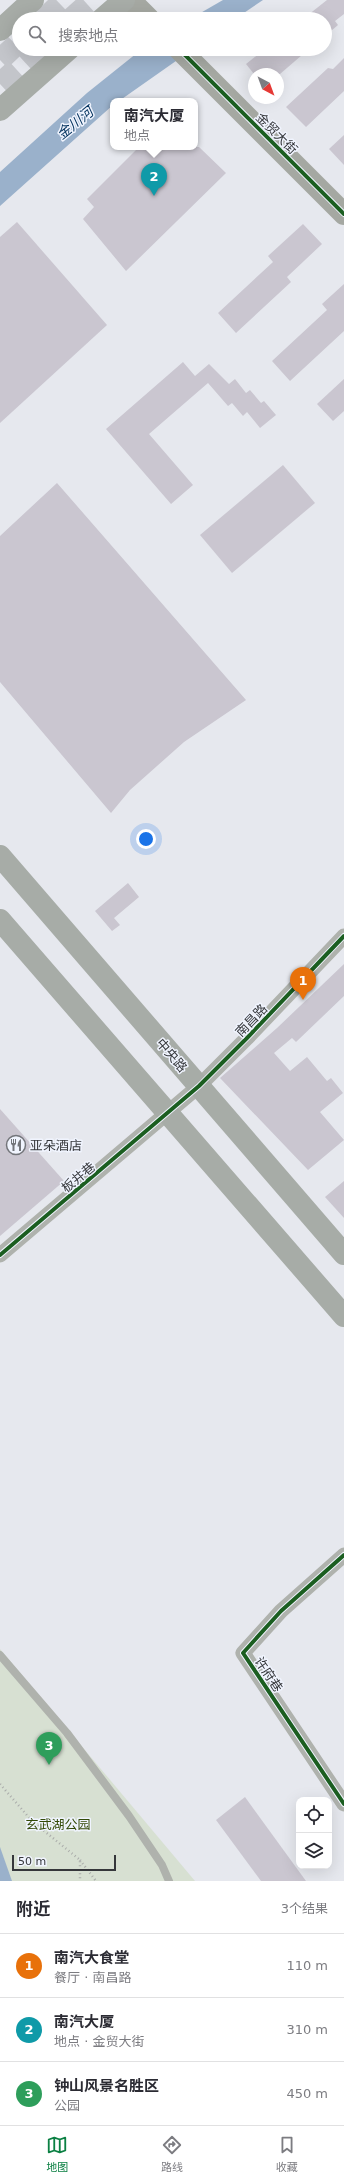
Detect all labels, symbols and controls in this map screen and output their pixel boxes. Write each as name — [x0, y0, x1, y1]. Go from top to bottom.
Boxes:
search box — [12, 12, 332, 56]
icon: search — [26, 23, 48, 45]
text: 搜索地点 — [58, 27, 118, 45]
north arrow — [248, 68, 284, 104]
popup — [110, 98, 198, 150]
water label: 金川河 — [54, 102, 99, 142]
text: 南汽大厦 — [124, 107, 184, 125]
street label: 金贸大街 — [253, 110, 300, 157]
text: 地点 — [124, 128, 150, 143]
pin: 2 — [141, 163, 167, 196]
your location — [136, 829, 156, 849]
pin: 1 — [290, 967, 316, 1000]
street label: 南昌路 — [232, 1001, 270, 1040]
street label: 中央路 — [153, 1036, 190, 1075]
restaurant icon: 亚朵酒店 — [5, 1134, 27, 1156]
place label: 亚朵酒店 — [30, 1138, 82, 1153]
street label: 板井巷 — [59, 1159, 98, 1196]
street label: 许府巷 — [251, 1654, 286, 1695]
pin: 3 — [36, 1732, 62, 1765]
map controls — [296, 1797, 332, 1869]
button: locate — [296, 1797, 332, 1833]
park label: 玄武湖公园 — [25, 1817, 91, 1832]
button: layers — [296, 1833, 332, 1869]
scale bar — [12, 1853, 116, 1872]
text: 50 m — [18, 1855, 46, 1868]
text: 附近 — [16, 1899, 50, 1919]
text: 3个结果 — [281, 1901, 328, 1916]
text: 南汽大食堂 — [54, 1949, 129, 1967]
text: 1 — [24, 1958, 34, 1973]
text: 110 m — [286, 1958, 328, 1973]
text: 餐厅 · 南昌路 — [54, 1970, 131, 1985]
text: 南汽大厦 — [54, 2013, 114, 2031]
text: 2 — [24, 2022, 34, 2037]
text: 310 m — [286, 2022, 328, 2037]
text: 地点 · 金贸大街 — [54, 2034, 144, 2049]
text: 钟山风景名胜区 — [54, 2077, 159, 2095]
text: 3 — [24, 2086, 34, 2101]
text: 450 m — [286, 2086, 328, 2101]
text: 公园 — [54, 2098, 80, 2113]
tab: 地图 — [46, 2134, 68, 2174]
tab: 路线 — [161, 2134, 183, 2174]
tab: 收藏 — [276, 2134, 298, 2174]

